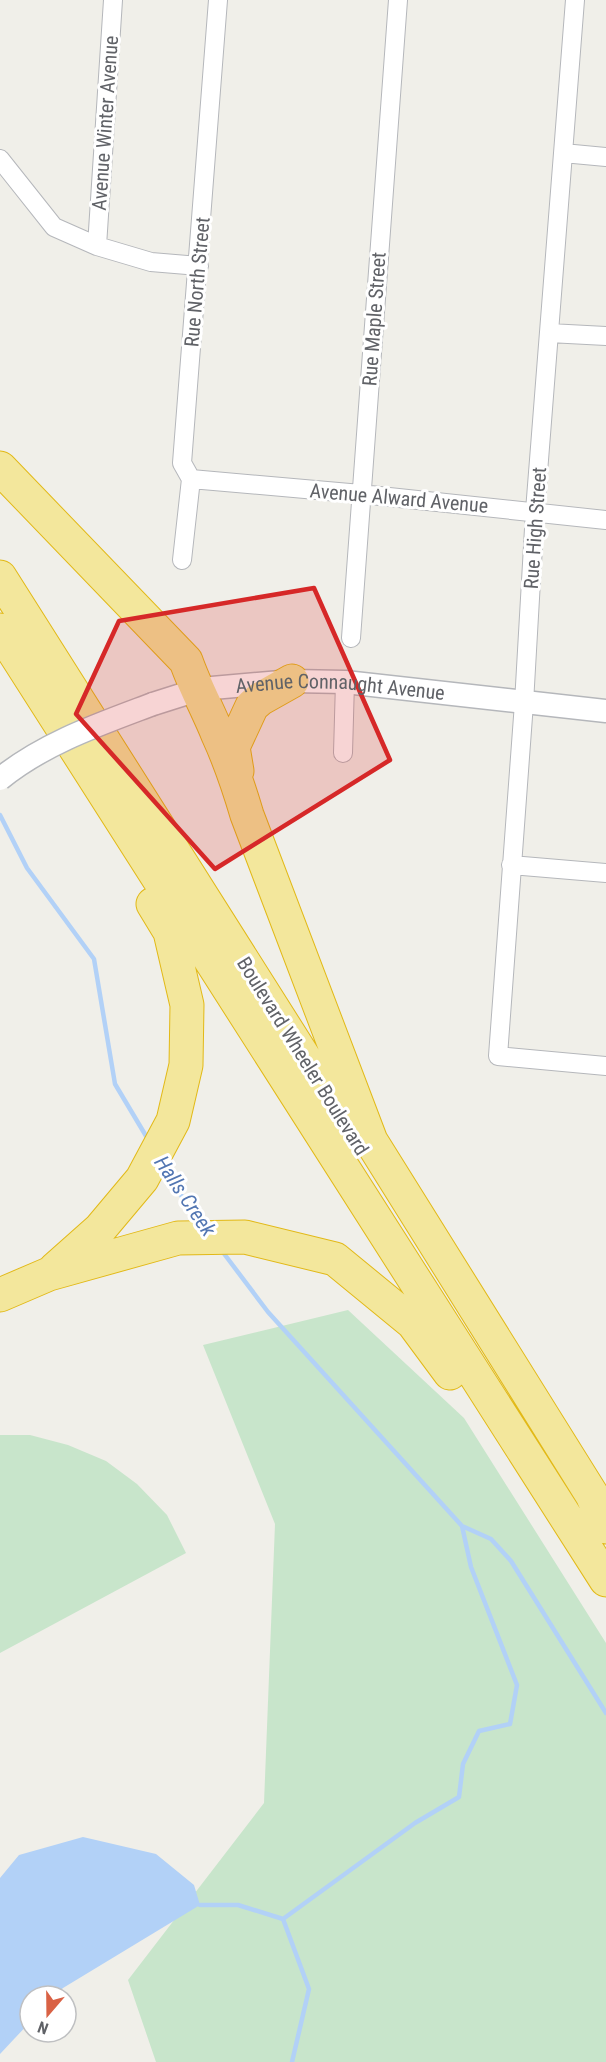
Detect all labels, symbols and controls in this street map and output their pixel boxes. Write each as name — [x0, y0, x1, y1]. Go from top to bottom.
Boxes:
street label: Avenue Winter Avenue — [87, 35, 123, 211]
street label: Rue North Street — [179, 216, 215, 348]
street label: Rue Maple Street — [357, 251, 391, 387]
street label: Rue High Street — [519, 466, 551, 590]
street label: Avenue Alward Avenue — [309, 478, 489, 518]
street label: Avenue Connaught Avenue — [235, 669, 446, 705]
street label: Boulevard Wheeler Boulevard — [232, 952, 374, 1160]
water label: Halls Creek — [149, 1151, 221, 1241]
north arrow — [18, 1984, 78, 2044]
text: N — [35, 2017, 51, 2038]

